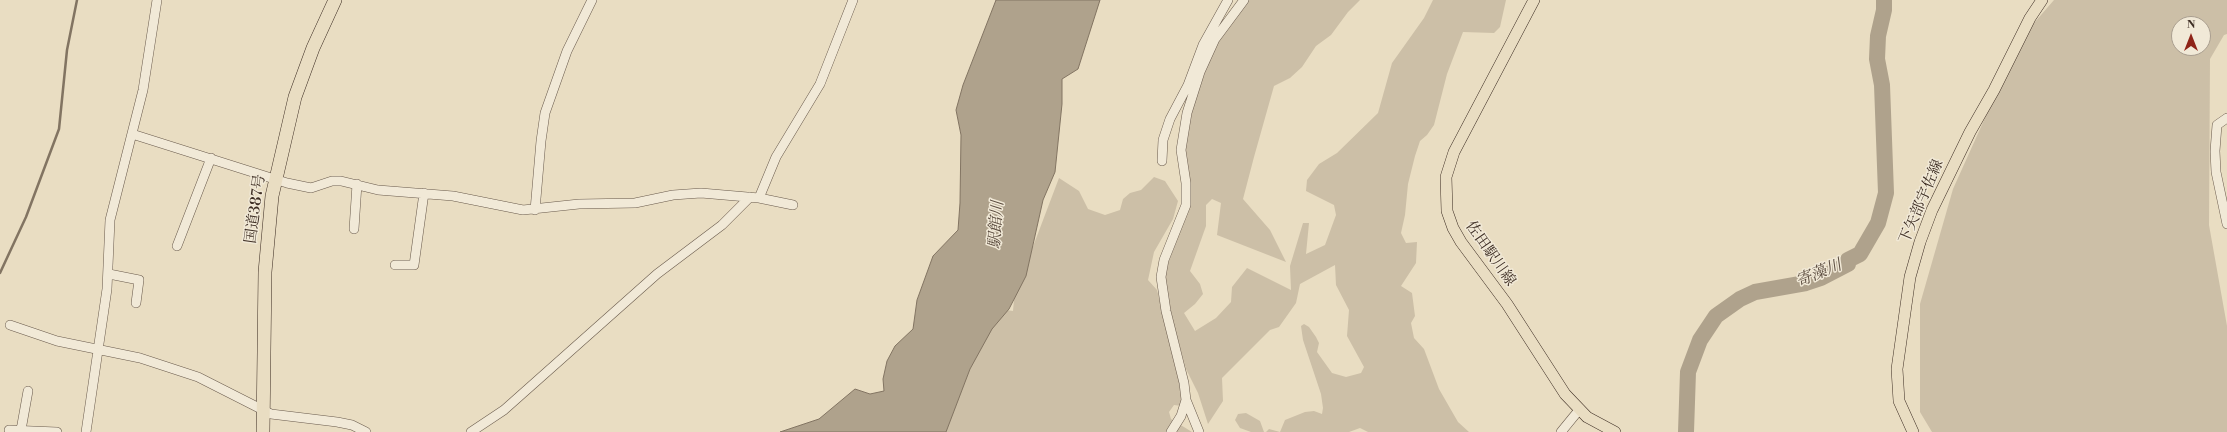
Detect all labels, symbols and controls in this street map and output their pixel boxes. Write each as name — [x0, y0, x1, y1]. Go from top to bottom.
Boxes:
north arrow — [2171, 16, 2211, 56]
text: N — [2187, 18, 2195, 32]
street label: 下矢部宇佐線 — [1896, 157, 1948, 247]
street label: 国道387号 — [242, 173, 270, 245]
water label: 駅館川 — [986, 200, 1008, 250]
street label: 佐田駅川線 — [1461, 218, 1519, 290]
water label: 寄藻川 — [1793, 256, 1845, 292]

